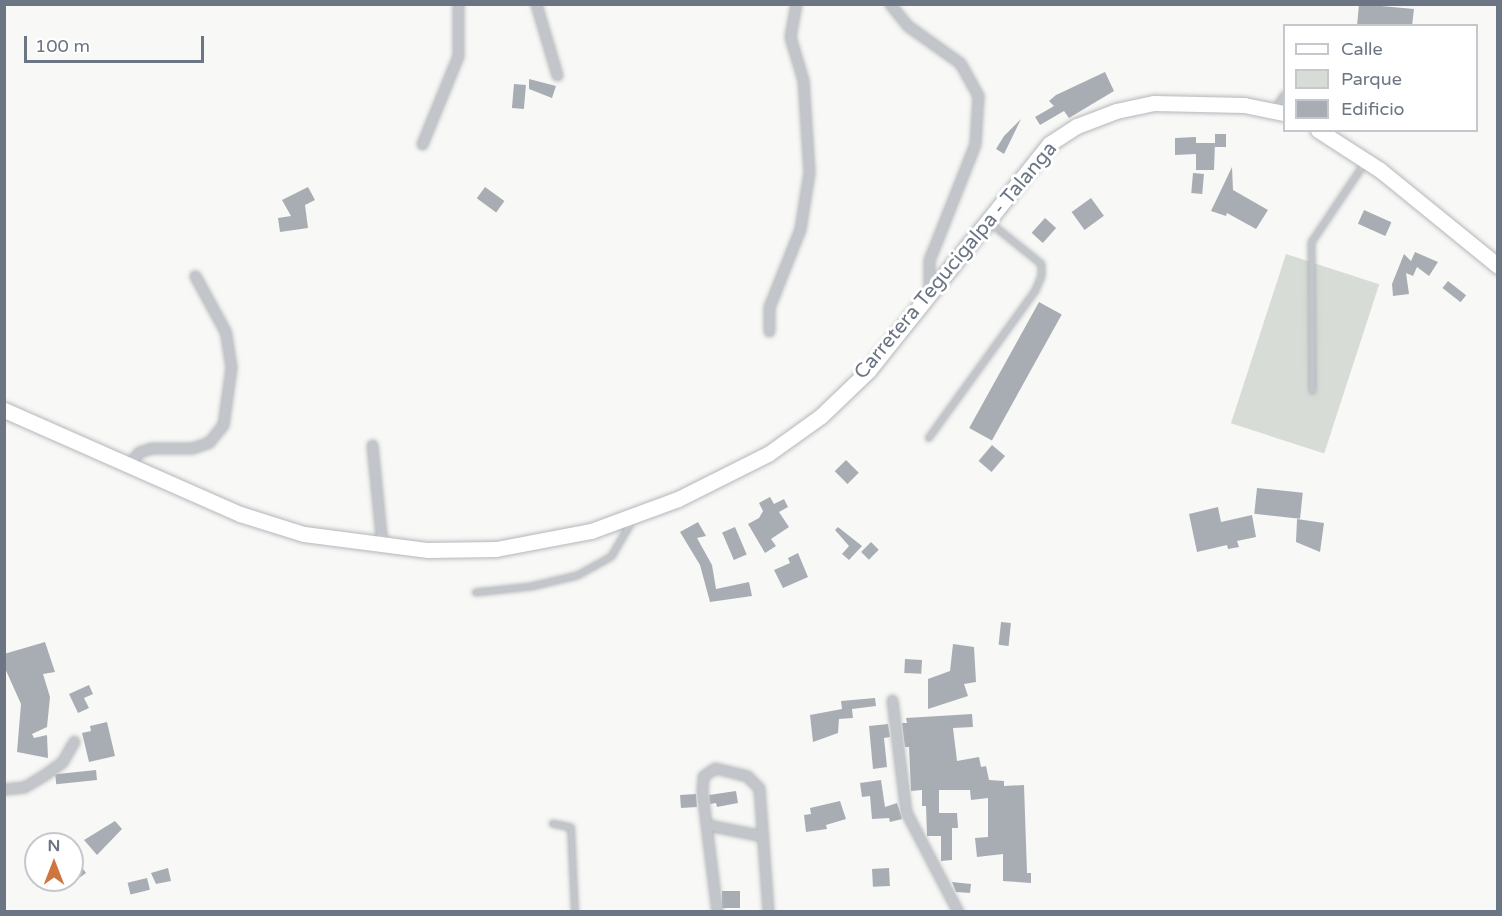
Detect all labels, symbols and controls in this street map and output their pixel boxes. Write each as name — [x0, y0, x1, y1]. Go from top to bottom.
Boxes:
scale bar — [27, 24, 207, 62]
legend — [1283, 24, 1478, 132]
text: 100 m — [35, 35, 90, 57]
text: Calle — [1341, 38, 1383, 60]
text: Parque — [1341, 68, 1402, 90]
text: Edificio — [1341, 98, 1405, 120]
street label: Carretera Tegucigalpa - Talanga — [850, 137, 1062, 385]
north arrow — [24, 832, 84, 892]
text: N — [48, 836, 60, 856]

